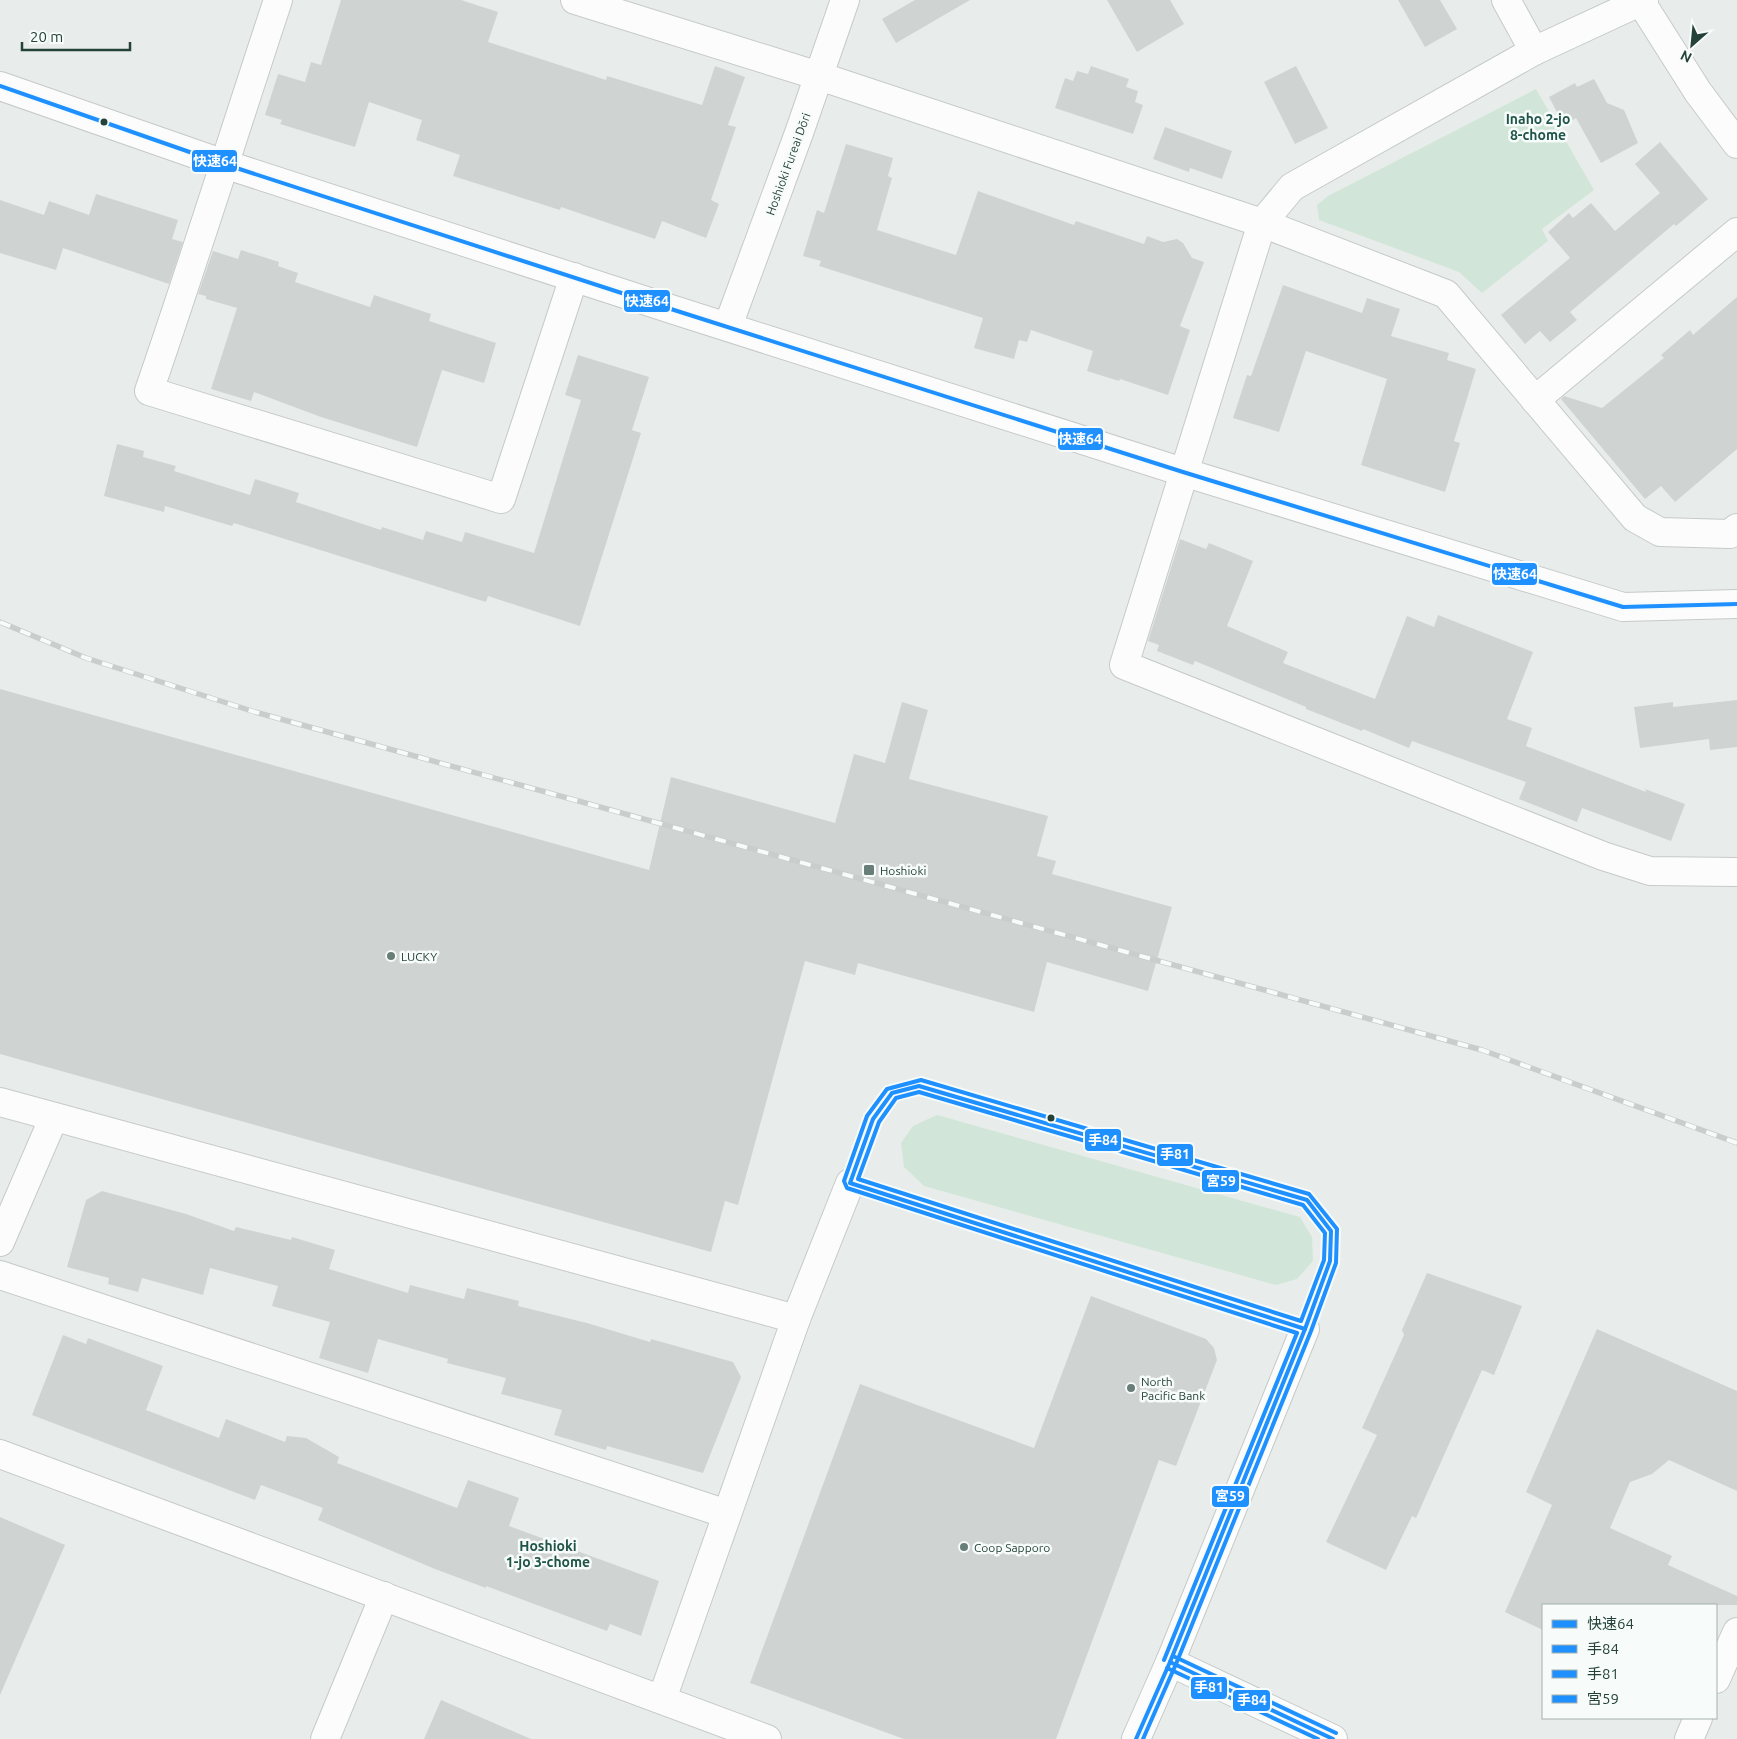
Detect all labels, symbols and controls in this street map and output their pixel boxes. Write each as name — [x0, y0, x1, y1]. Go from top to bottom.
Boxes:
scale bar — [22, 20, 130, 52]
north arrow — [1667, 20, 1717, 70]
text: 20 m — [30, 28, 63, 45]
text: N — [1678, 47, 1694, 66]
street label: Hoshioki Fureai Dōri — [763, 111, 813, 217]
district label: Inaho 2-jo 8-chome — [1506, 111, 1570, 143]
unlabelled marker — [99, 117, 109, 127]
line badge: 快速64 — [191, 149, 238, 173]
text: 快速64 — [193, 153, 237, 169]
line badge: 快速64 — [623, 289, 671, 313]
text: 快速64 — [625, 293, 669, 309]
line badge: 快速64 — [1057, 427, 1104, 451]
text: 快速64 — [1058, 431, 1102, 447]
line badge: 快速64 — [1491, 562, 1538, 586]
text: 快速64 — [1493, 566, 1537, 582]
marker: Hoshioki — [862, 863, 876, 877]
place label: Hoshioki — [880, 864, 926, 877]
marker: LUCKY — [385, 950, 397, 962]
place label: LUCKY — [401, 950, 437, 963]
unlabelled marker — [1046, 1113, 1056, 1123]
line badge: 手84 — [1084, 1128, 1122, 1152]
text: 手84 — [1088, 1132, 1118, 1148]
line badge: 手81 — [1156, 1143, 1194, 1167]
text: 手81 — [1160, 1146, 1190, 1162]
line badge: 宮59 — [1201, 1169, 1240, 1193]
text: 宮59 — [1206, 1173, 1236, 1189]
place label: North Pacific Bank — [1141, 1375, 1205, 1402]
marker: North Pacific Bank — [1125, 1382, 1137, 1394]
line badge: 宮59 — [1211, 1485, 1250, 1508]
text: 宮59 — [1215, 1488, 1245, 1504]
district label: Hoshioki 1-jo 3-chome — [506, 1538, 590, 1570]
marker: Coop Sapporo — [958, 1541, 970, 1553]
place label: Coop Sapporo — [974, 1541, 1050, 1554]
legend — [1542, 1604, 1717, 1719]
text: 快速64 — [1587, 1615, 1634, 1632]
text: 手84 — [1587, 1640, 1619, 1657]
text: 手81 — [1587, 1665, 1619, 1682]
line badge: 手81 — [1190, 1676, 1228, 1700]
text: 手81 — [1194, 1679, 1224, 1695]
line badge: 手84 — [1232, 1689, 1271, 1712]
text: 宮59 — [1587, 1690, 1619, 1707]
text: 手84 — [1237, 1692, 1267, 1708]

